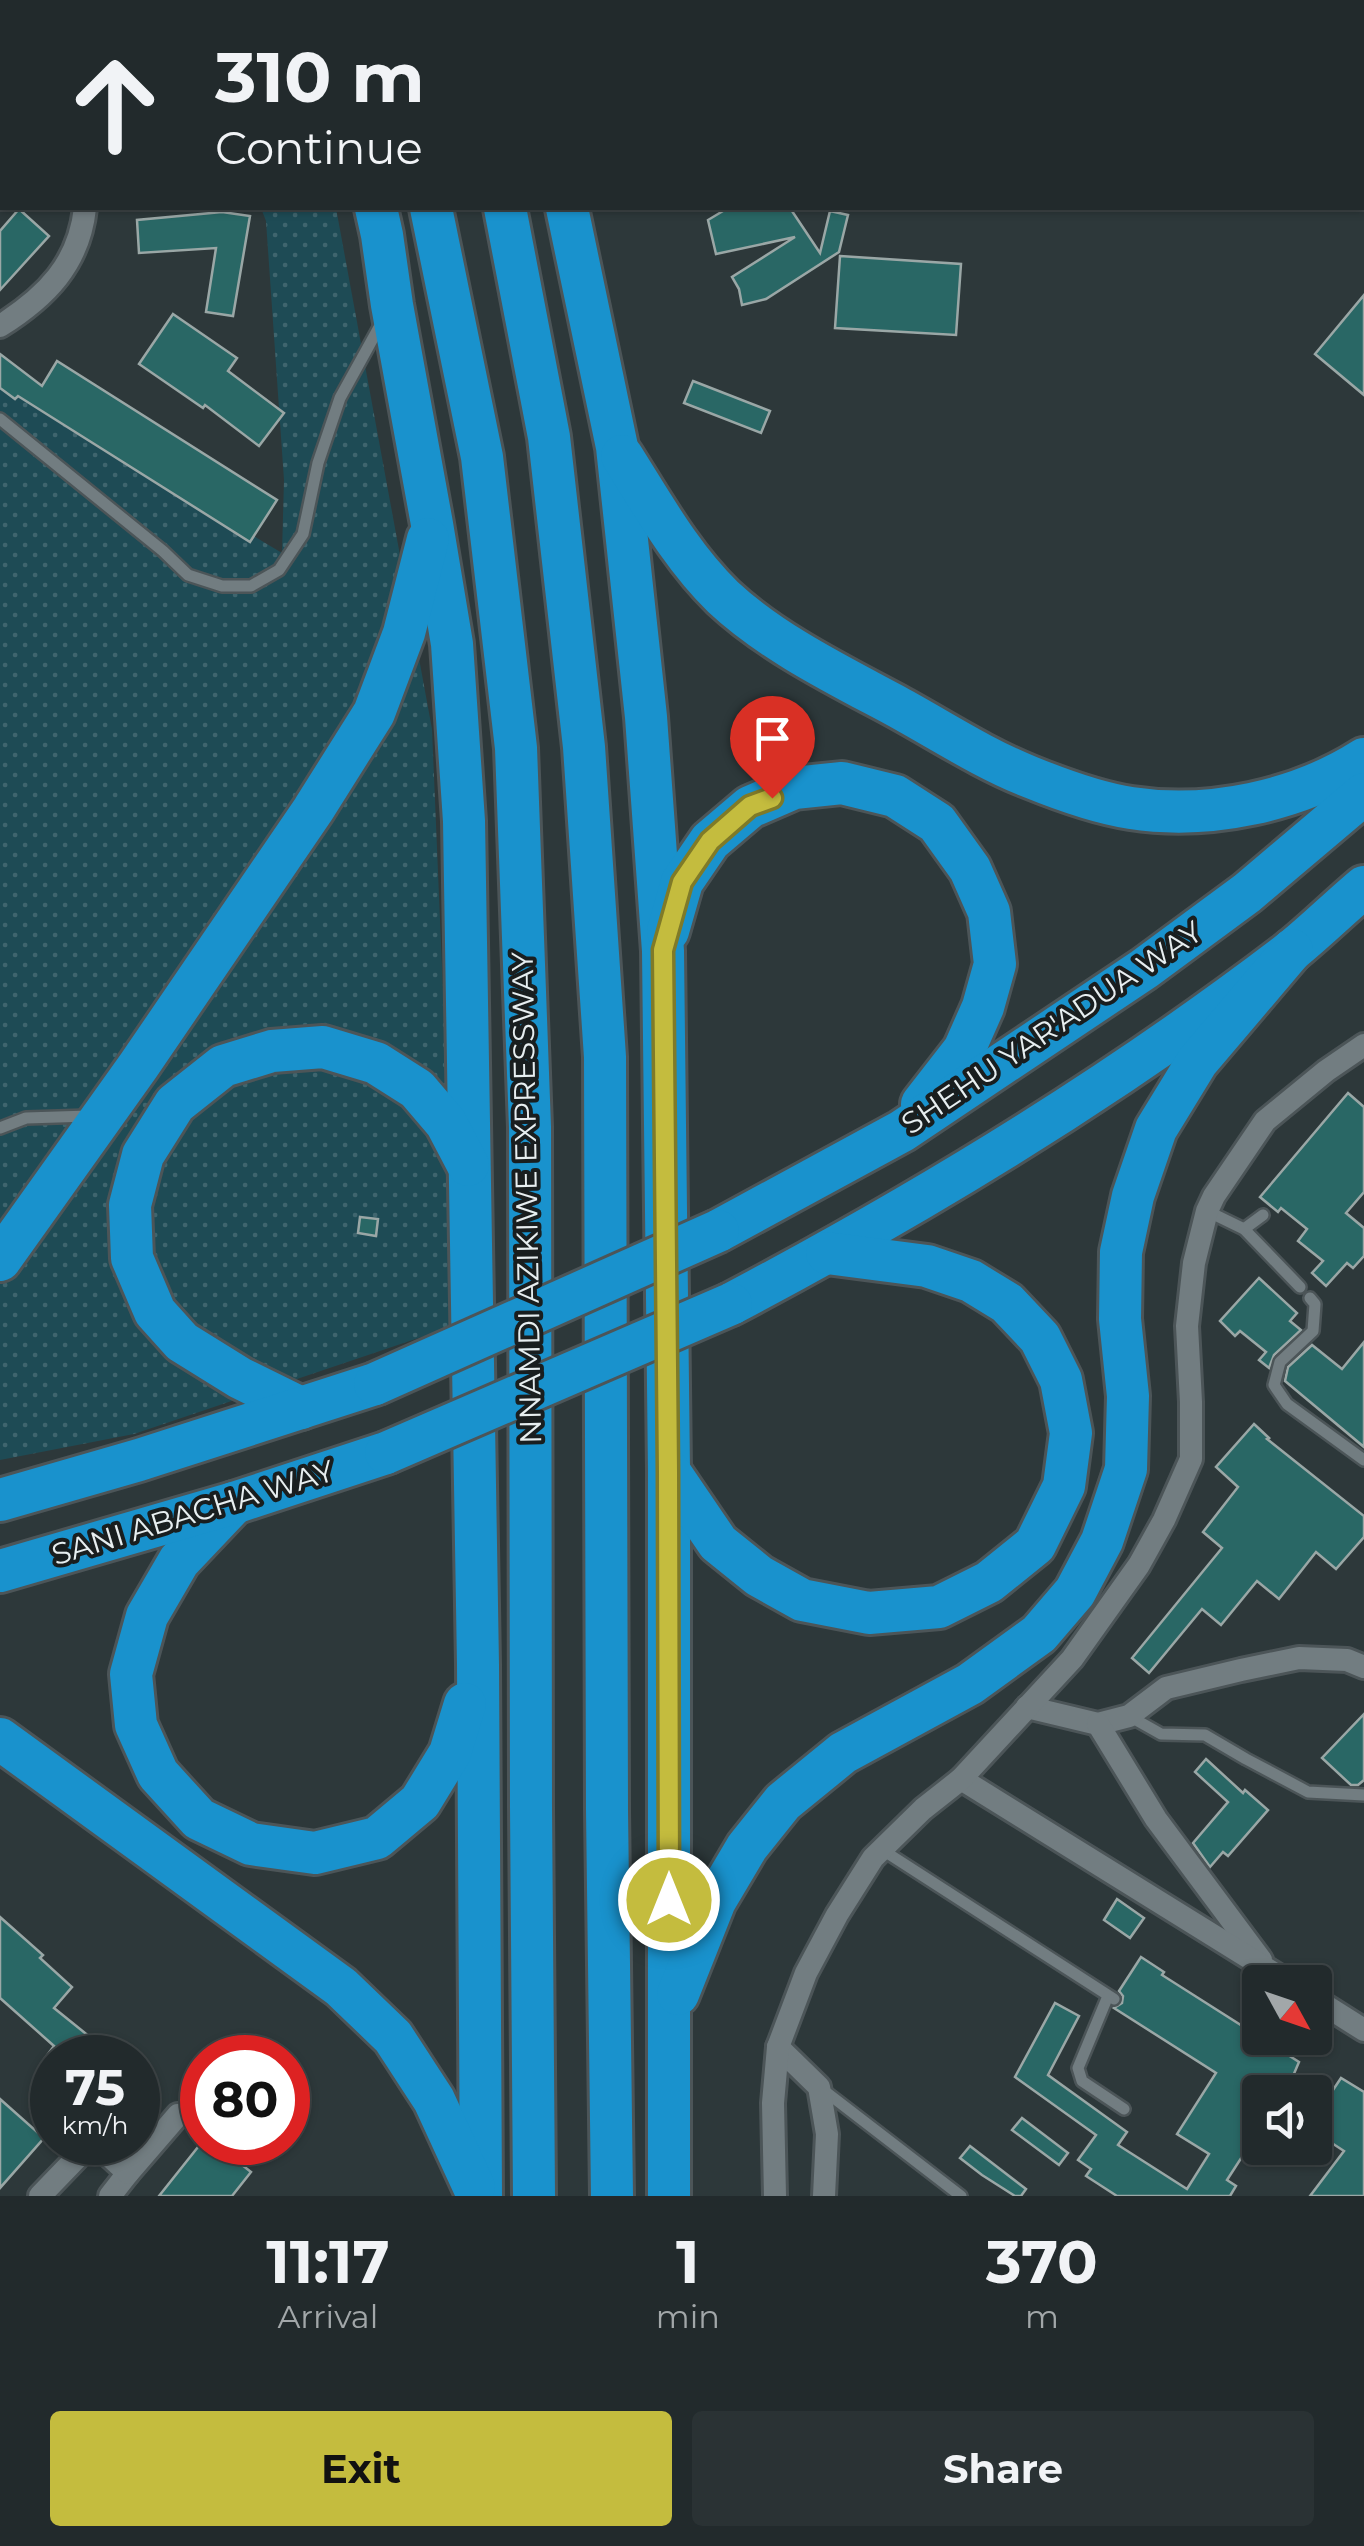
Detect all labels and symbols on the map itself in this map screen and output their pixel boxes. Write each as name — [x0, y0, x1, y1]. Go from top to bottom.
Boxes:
pin — [730, 696, 815, 799]
street label: SHEHU YAR'ADUA WAY — [894, 912, 1210, 1142]
street label: NNAMDI AZIKIWE EXPRESSWAY — [504, 951, 549, 1444]
street label: SANI ABACHA WAY — [47, 1452, 339, 1573]
position arrow — [617, 1848, 721, 1952]
north arrow — [1242, 1965, 1332, 2055]
speed limit sign: 80 — [180, 2035, 310, 2165]

